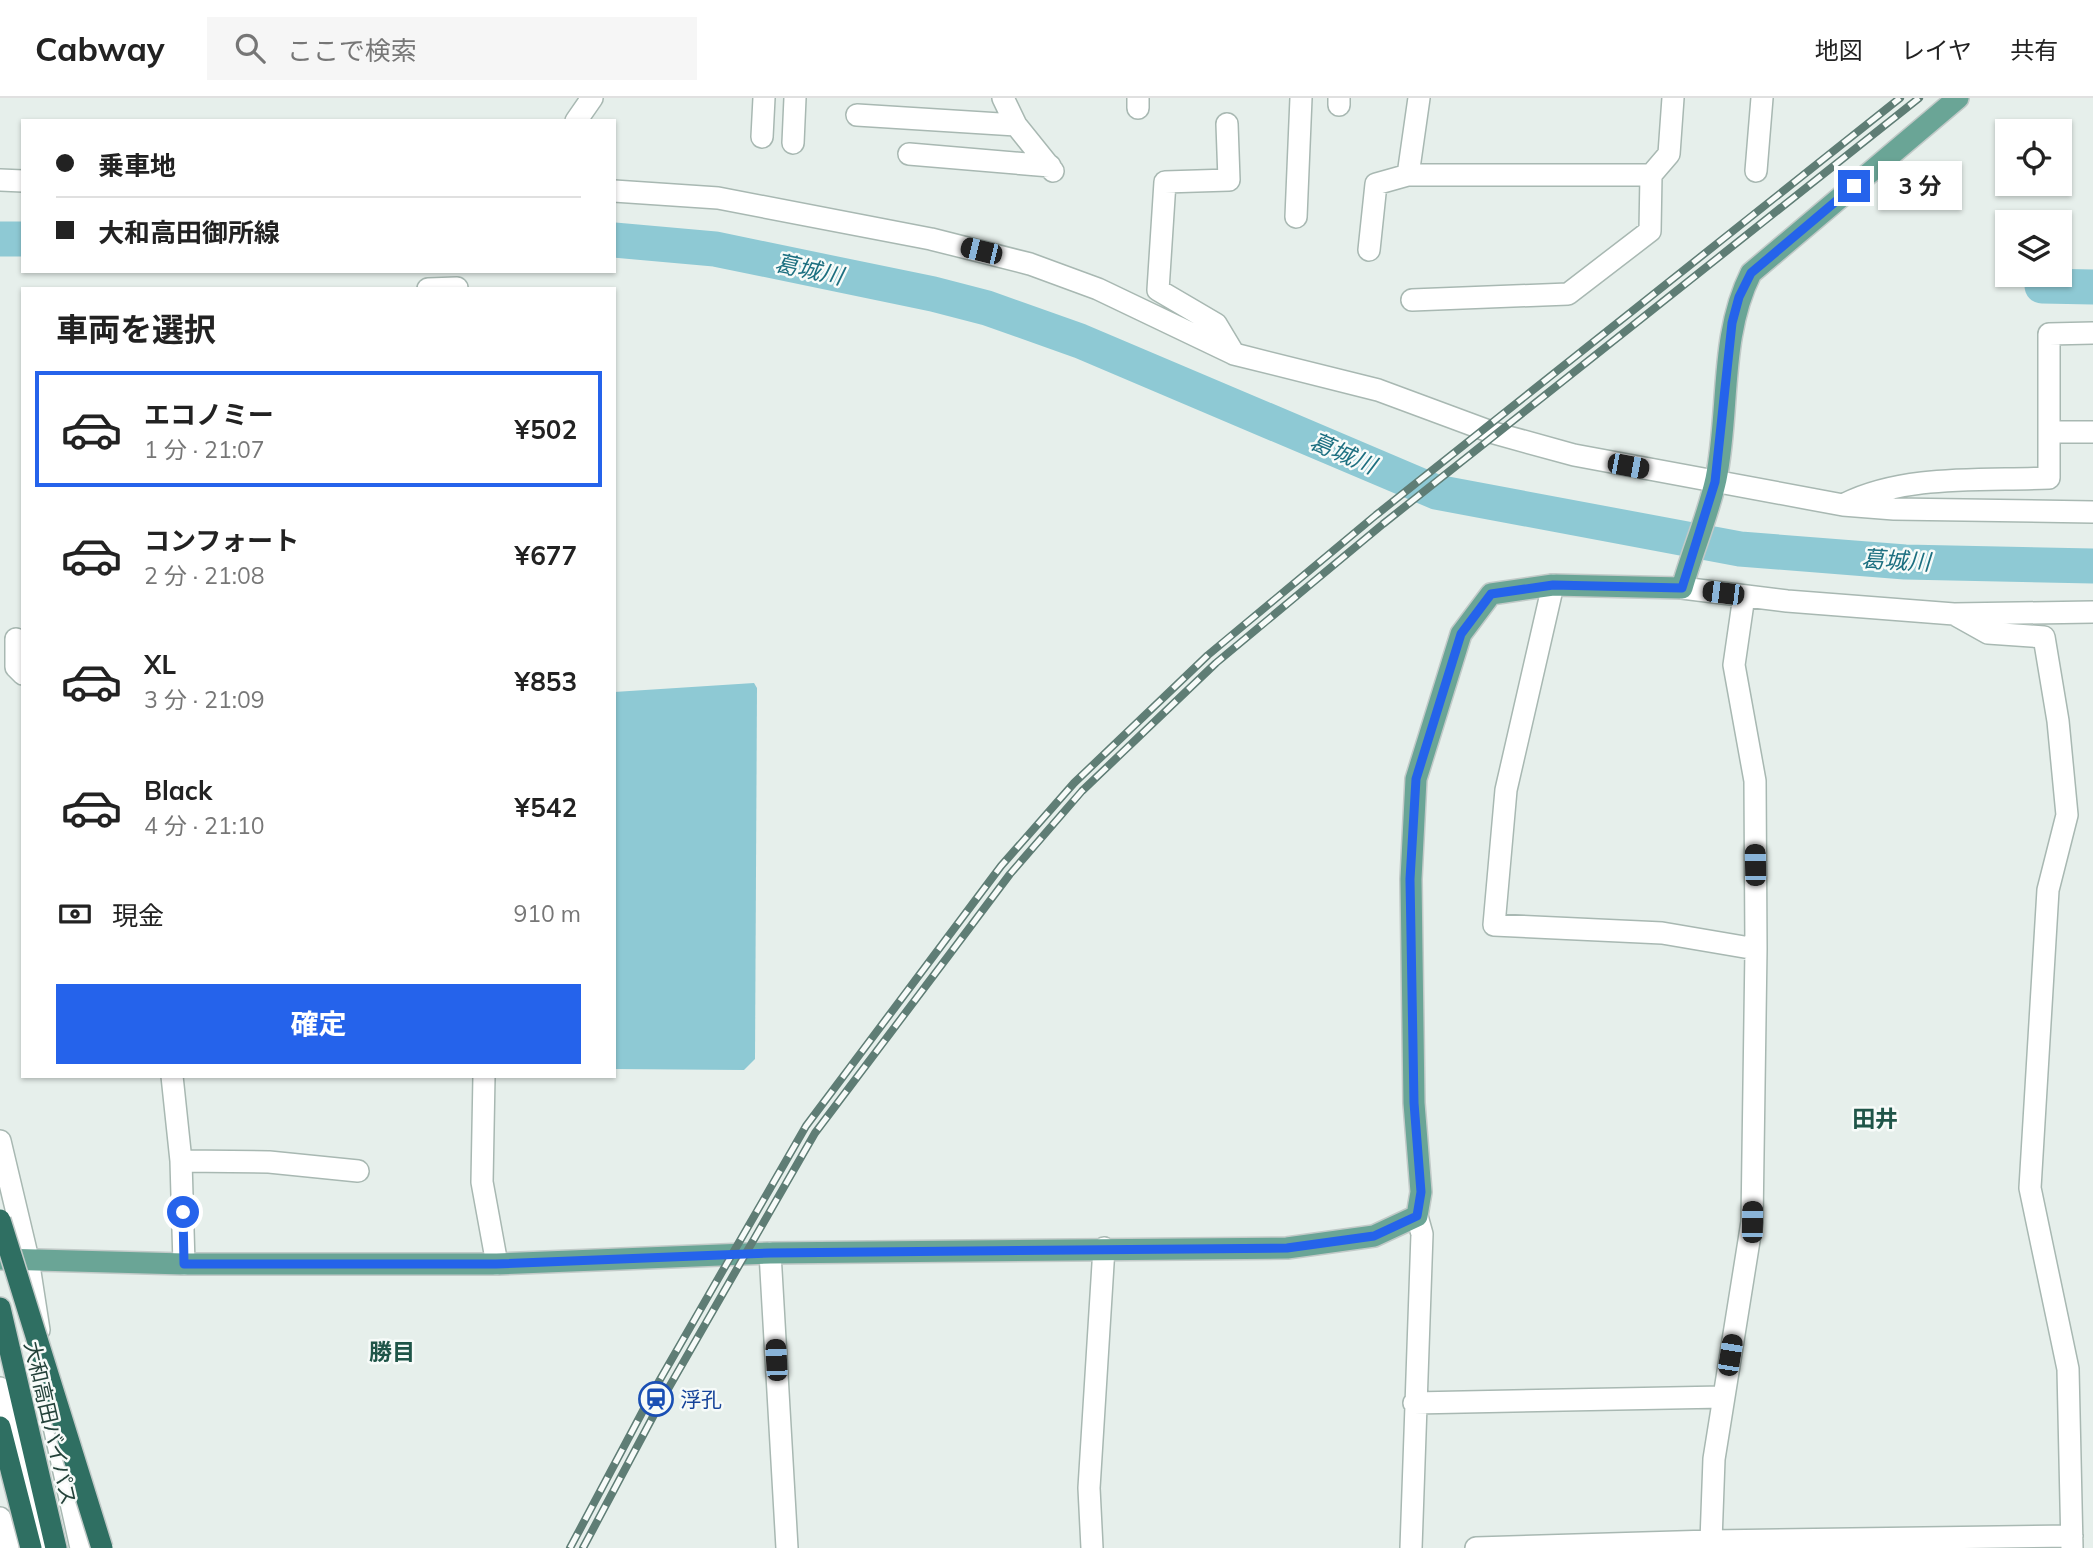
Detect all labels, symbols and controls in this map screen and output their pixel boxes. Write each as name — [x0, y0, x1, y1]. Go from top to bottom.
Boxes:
search box — [207, 17, 697, 80]
text: Cabway — [35, 28, 165, 69]
icon: search — [231, 29, 269, 67]
text: ここで検索 — [287, 34, 417, 67]
text: 地図 — [1815, 35, 1863, 65]
text: レイヤ — [1901, 35, 1972, 65]
text: 共有 — [2010, 35, 2058, 65]
map controls — [1995, 119, 2072, 287]
button: locate — [1995, 119, 2072, 196]
text: 乗車地 — [98, 149, 176, 182]
callout: 3 分 — [1878, 162, 1962, 210]
route end — [1838, 170, 1870, 202]
text: 3 分 — [1898, 171, 1942, 200]
button: layers — [1995, 210, 2072, 287]
text: 大和高田御所線 — [98, 216, 280, 249]
car — [959, 236, 1004, 266]
water label: 葛城川 — [772, 248, 849, 291]
text: 車両を選択 — [56, 309, 216, 349]
icon: car — [60, 398, 123, 461]
text: エコノミー — [144, 398, 274, 431]
text: ¥502 — [515, 413, 577, 446]
water label: 葛城川 — [1306, 426, 1383, 481]
text: 1 分 · 21:07 — [144, 435, 265, 464]
car — [1606, 452, 1651, 480]
icon: car — [60, 524, 123, 587]
text: コンフォート — [144, 524, 299, 557]
text: ¥677 — [515, 539, 577, 572]
water label: 葛城川 — [1861, 544, 1934, 576]
text: 2 分 · 21:08 — [144, 561, 265, 590]
car — [1701, 580, 1746, 606]
text: XL — [144, 648, 176, 681]
icon: car — [60, 650, 123, 713]
text: ¥853 — [515, 665, 577, 698]
text: 3 分 · 21:09 — [144, 685, 265, 714]
text: Black — [144, 774, 212, 807]
icon: car — [60, 776, 123, 839]
text: ¥542 — [515, 791, 577, 824]
text: 4 分 · 21:10 — [144, 811, 265, 840]
car — [1745, 844, 1766, 886]
icon: cash — [56, 895, 94, 933]
text: 現金 — [112, 899, 164, 932]
text: 910 m — [513, 899, 581, 928]
button: 確定 — [56, 984, 581, 1064]
district label: 田井 — [1852, 1104, 1898, 1133]
route start — [167, 1196, 199, 1228]
car — [1742, 1201, 1763, 1243]
car — [1717, 1333, 1744, 1377]
district label: 勝目 — [369, 1337, 415, 1366]
street label: 大和高田バイパス — [19, 1338, 83, 1508]
car — [765, 1338, 788, 1382]
station icon: 浮孔 — [637, 1380, 675, 1418]
place label: 浮孔 — [680, 1386, 722, 1412]

